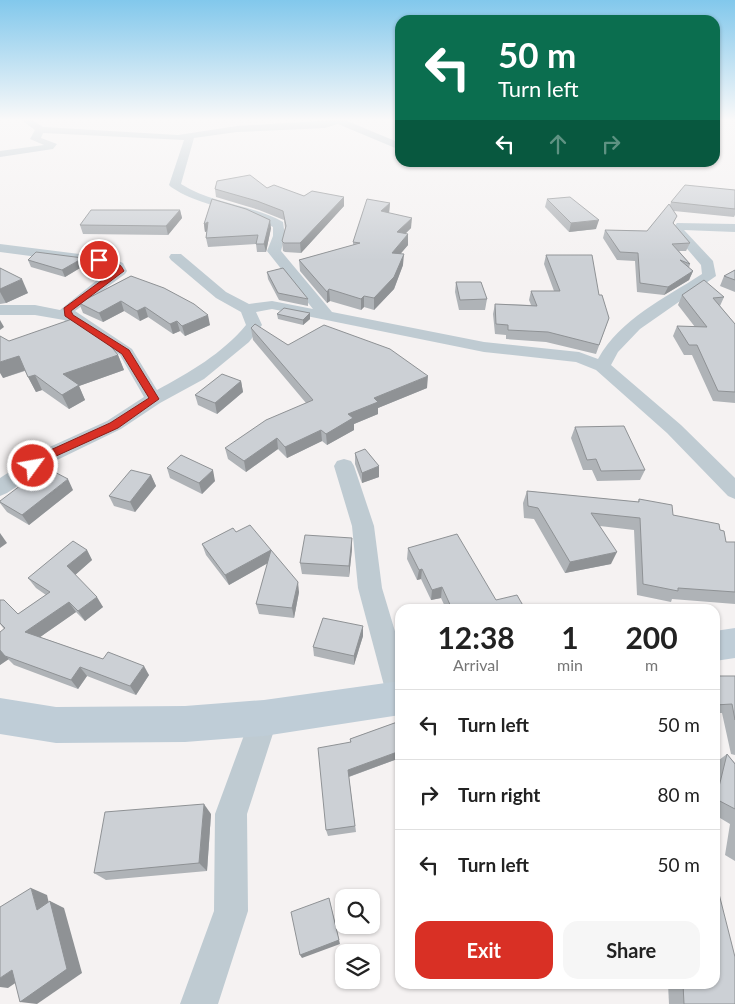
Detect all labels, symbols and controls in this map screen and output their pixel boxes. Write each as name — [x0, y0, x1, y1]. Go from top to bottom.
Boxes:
text: 50 m — [498, 33, 576, 75]
icon: left — [415, 35, 480, 100]
text: Turn left — [498, 75, 579, 102]
icon: left — [491, 130, 519, 158]
icon: ahead — [544, 130, 572, 158]
icon: right — [597, 130, 625, 158]
pin — [78, 239, 120, 281]
icon: arrive — [85, 246, 113, 274]
position arrow — [6, 439, 58, 491]
text: 12:38 — [437, 619, 515, 655]
text: 1 — [561, 619, 579, 655]
text: 200 — [625, 619, 678, 655]
text: Arrival — [453, 655, 499, 674]
text: min — [557, 655, 583, 674]
text: m — [645, 655, 658, 674]
icon: left — [415, 711, 443, 739]
text: Turn left — [458, 713, 529, 736]
text: 50 m — [657, 713, 700, 736]
icon: right — [415, 781, 443, 809]
text: Turn right — [458, 783, 540, 806]
text: 80 m — [657, 783, 700, 806]
icon: left — [415, 851, 443, 879]
text: Turn left — [458, 853, 529, 876]
text: 50 m — [657, 853, 700, 876]
map controls — [335, 889, 380, 989]
button: search — [335, 889, 380, 934]
button: Exit — [415, 921, 553, 979]
button: Share — [563, 921, 700, 979]
button: layers — [335, 944, 380, 989]

